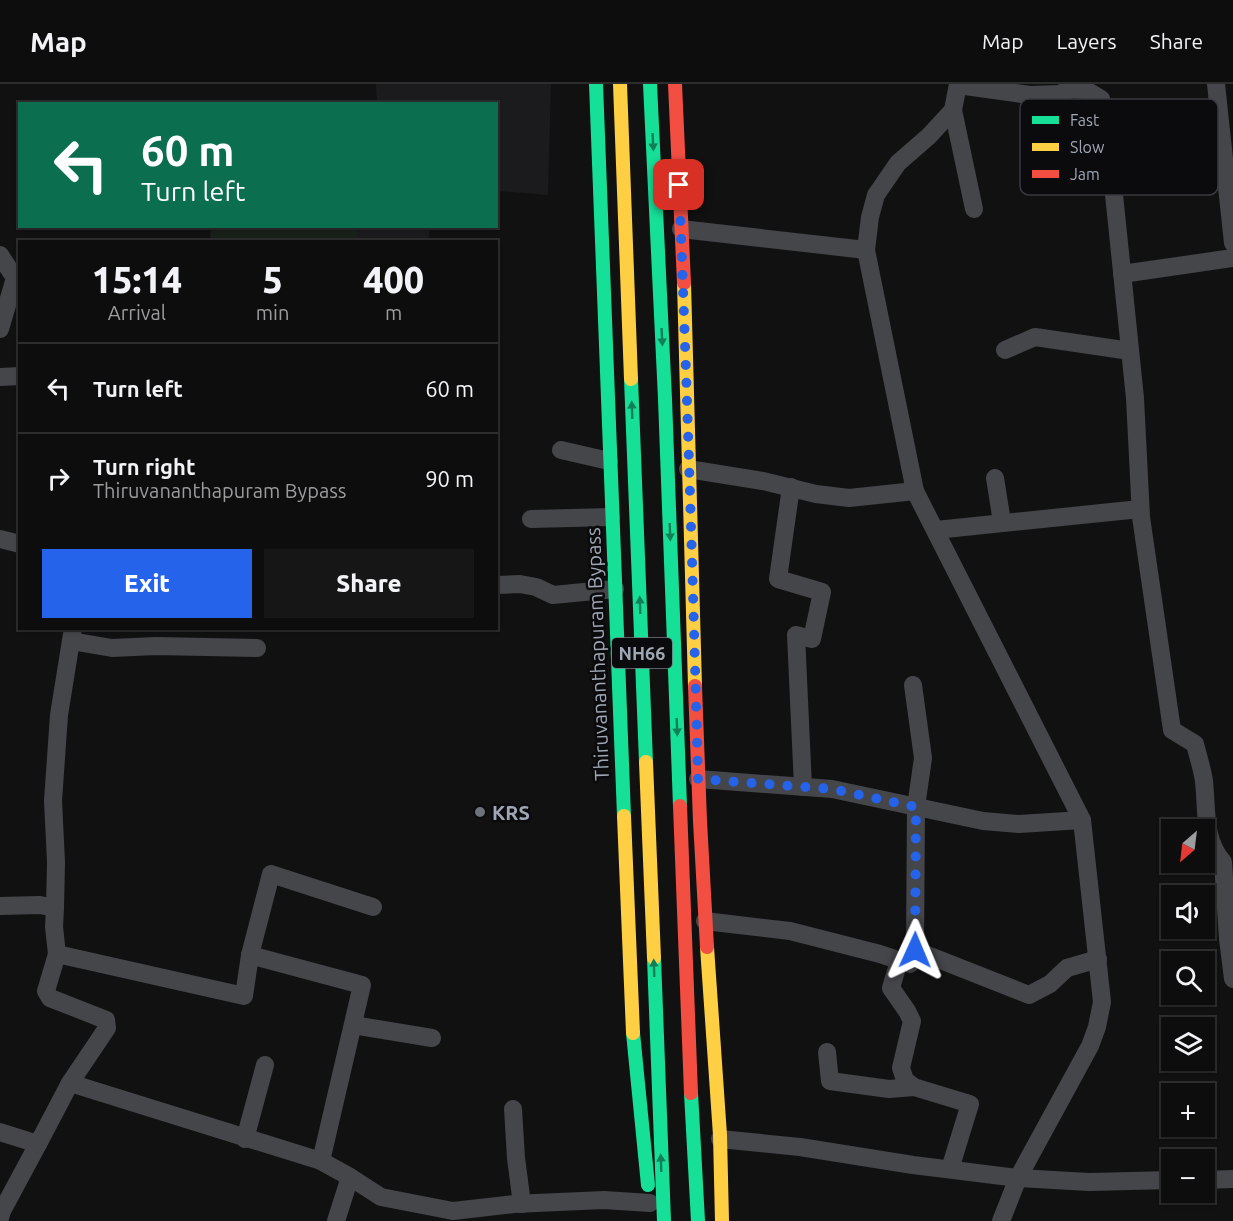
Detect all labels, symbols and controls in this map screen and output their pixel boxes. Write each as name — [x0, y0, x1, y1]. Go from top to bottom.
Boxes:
text: Map — [30, 26, 87, 57]
text: Map — [982, 29, 1023, 53]
text: Layers — [1056, 29, 1117, 53]
text: Share — [1150, 29, 1203, 53]
legend — [1020, 99, 1218, 195]
text: Fast — [1070, 111, 1100, 129]
icon: left — [42, 126, 120, 204]
text: 60 m — [141, 127, 235, 174]
one-way arrow — [648, 133, 657, 152]
text: Slow — [1070, 138, 1105, 156]
pin — [653, 159, 704, 210]
text: Jam — [1070, 165, 1100, 183]
icon: arrive — [662, 168, 695, 201]
text: Turn left — [141, 176, 245, 206]
text: 15:14 — [92, 259, 182, 300]
text: 5 — [262, 259, 283, 300]
text: 400 — [363, 259, 424, 300]
text: Arrival — [108, 301, 166, 324]
text: min — [256, 301, 289, 324]
text: m — [385, 301, 402, 324]
one-way arrow — [658, 328, 667, 347]
icon: left — [42, 372, 75, 405]
text: Turn left — [93, 376, 183, 401]
text: 60 m — [425, 376, 474, 401]
one-way arrow — [628, 401, 637, 420]
text: Turn right — [93, 454, 195, 479]
icon: right — [42, 462, 75, 495]
text: 90 m — [425, 466, 474, 491]
text: Thiruvananthapuram Bypass — [93, 479, 347, 502]
one-way arrow — [665, 523, 675, 542]
street label: Thiruvananthapuram Bypass — [581, 527, 613, 781]
button: Exit — [42, 549, 252, 618]
button: Share — [264, 549, 474, 618]
one-way arrow — [635, 595, 644, 614]
road number: NH66 — [612, 638, 672, 668]
one-way arrow — [672, 717, 682, 736]
place label: KRS — [492, 801, 530, 824]
marker: KRS — [473, 805, 487, 819]
north arrow — [1161, 819, 1215, 873]
map controls — [1161, 819, 1215, 1203]
button: sound — [1161, 885, 1215, 939]
position arrow — [883, 918, 947, 982]
button: search — [1161, 951, 1215, 1005]
one-way arrow — [649, 958, 658, 977]
button: layers — [1161, 1017, 1215, 1071]
button: + — [1161, 1083, 1215, 1137]
button: − — [1161, 1149, 1215, 1203]
one-way arrow — [656, 1153, 665, 1172]

